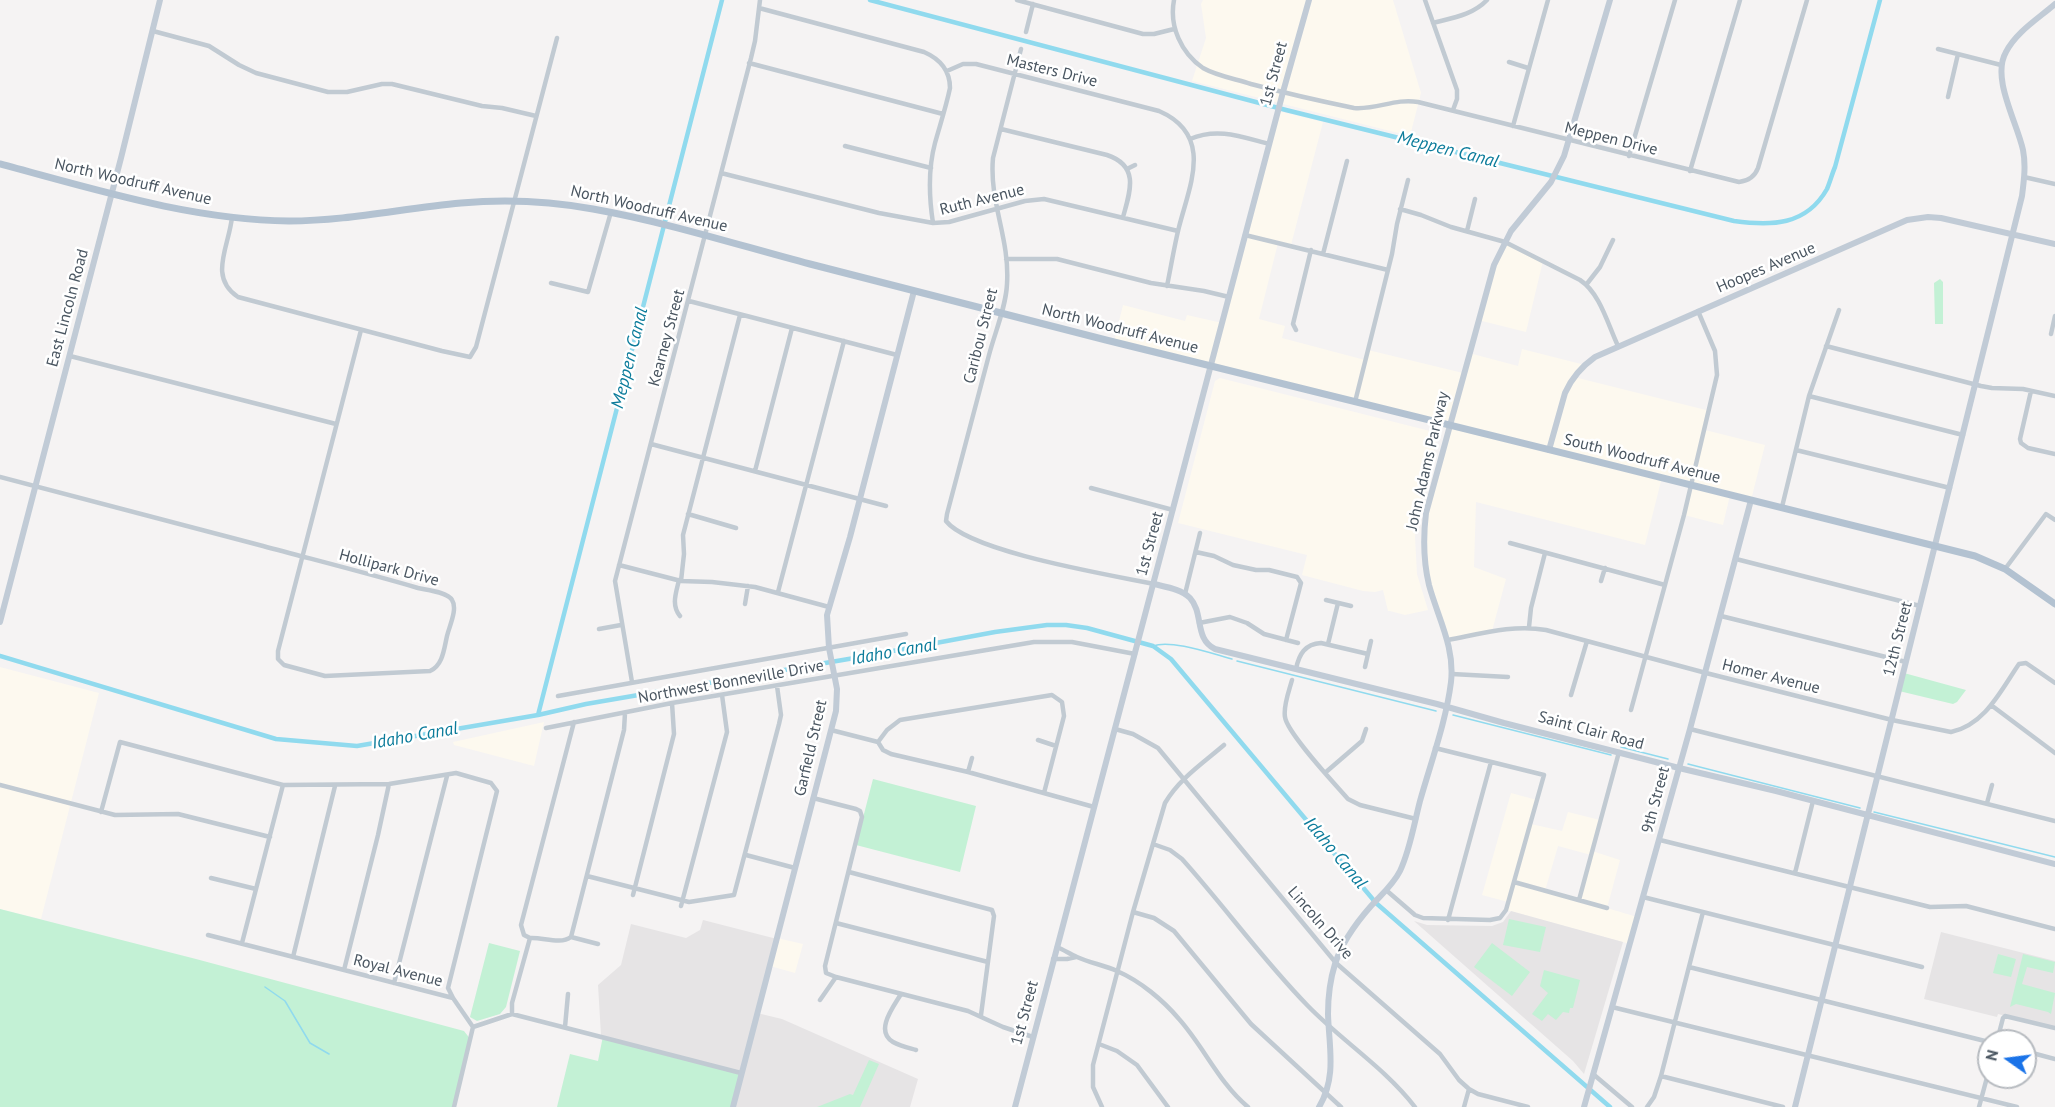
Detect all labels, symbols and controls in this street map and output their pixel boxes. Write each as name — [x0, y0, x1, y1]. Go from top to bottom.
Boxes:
street label: 1st Street — [1256, 40, 1292, 108]
street label: Masters Drive — [1005, 50, 1099, 92]
street label: Meppen Drive — [1563, 118, 1659, 160]
water label: Meppen Canal — [1395, 127, 1501, 173]
street label: North Woodruff Avenue — [53, 155, 213, 209]
street label: Ruth Avenue — [938, 180, 1026, 220]
street label: North Woodruff Avenue — [569, 182, 729, 236]
street label: Hoopes Avenue — [1714, 239, 1818, 297]
street label: East Lincoln Road — [43, 247, 93, 369]
street label: Caribou Street — [960, 286, 1002, 386]
street label: Kearney Street — [645, 287, 689, 389]
street label: North Woodruff Avenue — [1040, 300, 1200, 358]
water label: Meppen Canal — [607, 305, 653, 411]
street label: John Adams Parkway — [1403, 390, 1453, 532]
street label: South Woodruff Avenue — [1562, 430, 1722, 488]
street label: 1st Street — [1132, 510, 1168, 578]
street label: Hollipark Drive — [337, 545, 441, 591]
street label: 12th Street — [1879, 599, 1917, 679]
water label: Idaho Canal — [849, 634, 939, 670]
street label: Northwest Bonneville Drive — [637, 656, 825, 708]
street label: Homer Avenue — [1720, 656, 1822, 698]
street label: Garfield Street — [791, 698, 831, 798]
street label: Saint Clair Road — [1536, 708, 1646, 754]
water label: Idaho Canal — [370, 718, 460, 754]
street label: 9th Street — [1638, 765, 1674, 835]
water label: Idaho Canal — [1299, 813, 1371, 893]
street label: Lincoln Drive — [1283, 883, 1357, 963]
street label: Royal Avenue — [351, 951, 445, 991]
street label: 1st Street — [1007, 979, 1043, 1047]
north arrow — [1977, 1029, 2037, 1089]
text: N — [1980, 1048, 2002, 1063]

